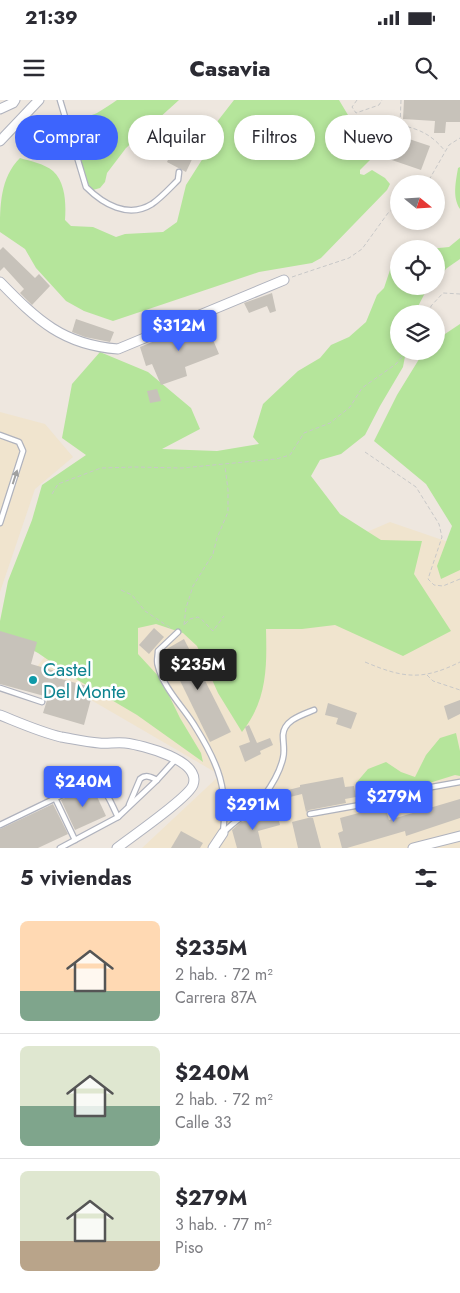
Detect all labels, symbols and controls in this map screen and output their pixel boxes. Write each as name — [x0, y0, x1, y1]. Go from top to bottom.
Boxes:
text: 21:39 — [25, 4, 78, 31]
text: Casavia — [190, 52, 270, 84]
icon: menu — [20, 54, 48, 82]
icon: search — [412, 54, 440, 82]
chip: Comprar — [15, 115, 118, 160]
chip: Alquilar — [128, 115, 224, 160]
chip: Filtros — [234, 115, 315, 160]
chip: Nuevo — [325, 115, 411, 160]
north arrow — [390, 175, 445, 230]
map controls — [390, 175, 445, 360]
button: locate — [390, 240, 445, 295]
button: layers — [390, 305, 445, 360]
pin: $312M — [144, 310, 214, 352]
text: $312M — [153, 314, 205, 337]
one-way arrow — [12, 469, 19, 484]
pin: $235M — [163, 648, 233, 691]
text: $235M — [171, 653, 225, 676]
place label: Castel Del Monte — [43, 656, 126, 705]
marker: Castel Del Monte — [27, 674, 39, 686]
pin: $240M — [48, 766, 118, 808]
text: $240M — [55, 770, 111, 793]
pin: $279M — [359, 780, 429, 823]
text: $279M — [366, 785, 422, 808]
pin: $291M — [218, 788, 288, 831]
text: $291M — [226, 793, 280, 816]
text: 5 viviendas — [20, 863, 132, 893]
icon: filters — [412, 864, 440, 892]
text: $235M — [175, 933, 247, 963]
icon: home — [60, 941, 120, 1001]
text: 2 hab. · 72 m² — [175, 963, 273, 986]
text: Carrera 87A — [175, 986, 256, 1009]
text: $240M — [175, 1058, 249, 1088]
icon: home — [60, 1066, 120, 1126]
text: 2 hab. · 72 m² — [175, 1088, 273, 1111]
text: Calle 33 — [175, 1111, 232, 1134]
text: $279M — [175, 1183, 247, 1213]
icon: home — [60, 1191, 120, 1251]
text: 3 hab. · 77 m² — [175, 1213, 272, 1236]
text: Piso — [175, 1236, 203, 1259]

